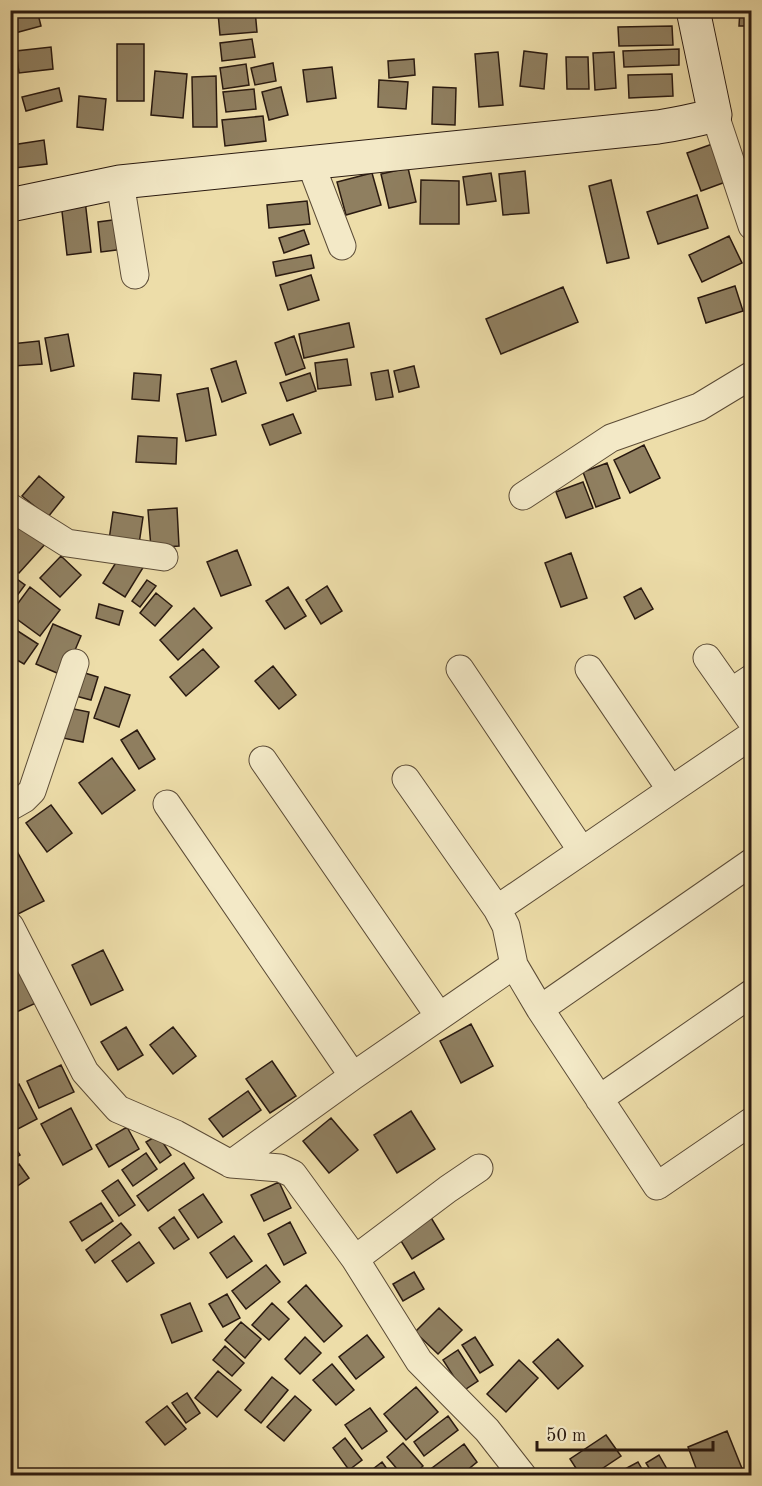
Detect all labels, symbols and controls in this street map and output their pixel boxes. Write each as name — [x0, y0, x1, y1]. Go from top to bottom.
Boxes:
scale bar — [537, 1414, 712, 1452]
text: 50 m — [546, 1427, 586, 1445]

